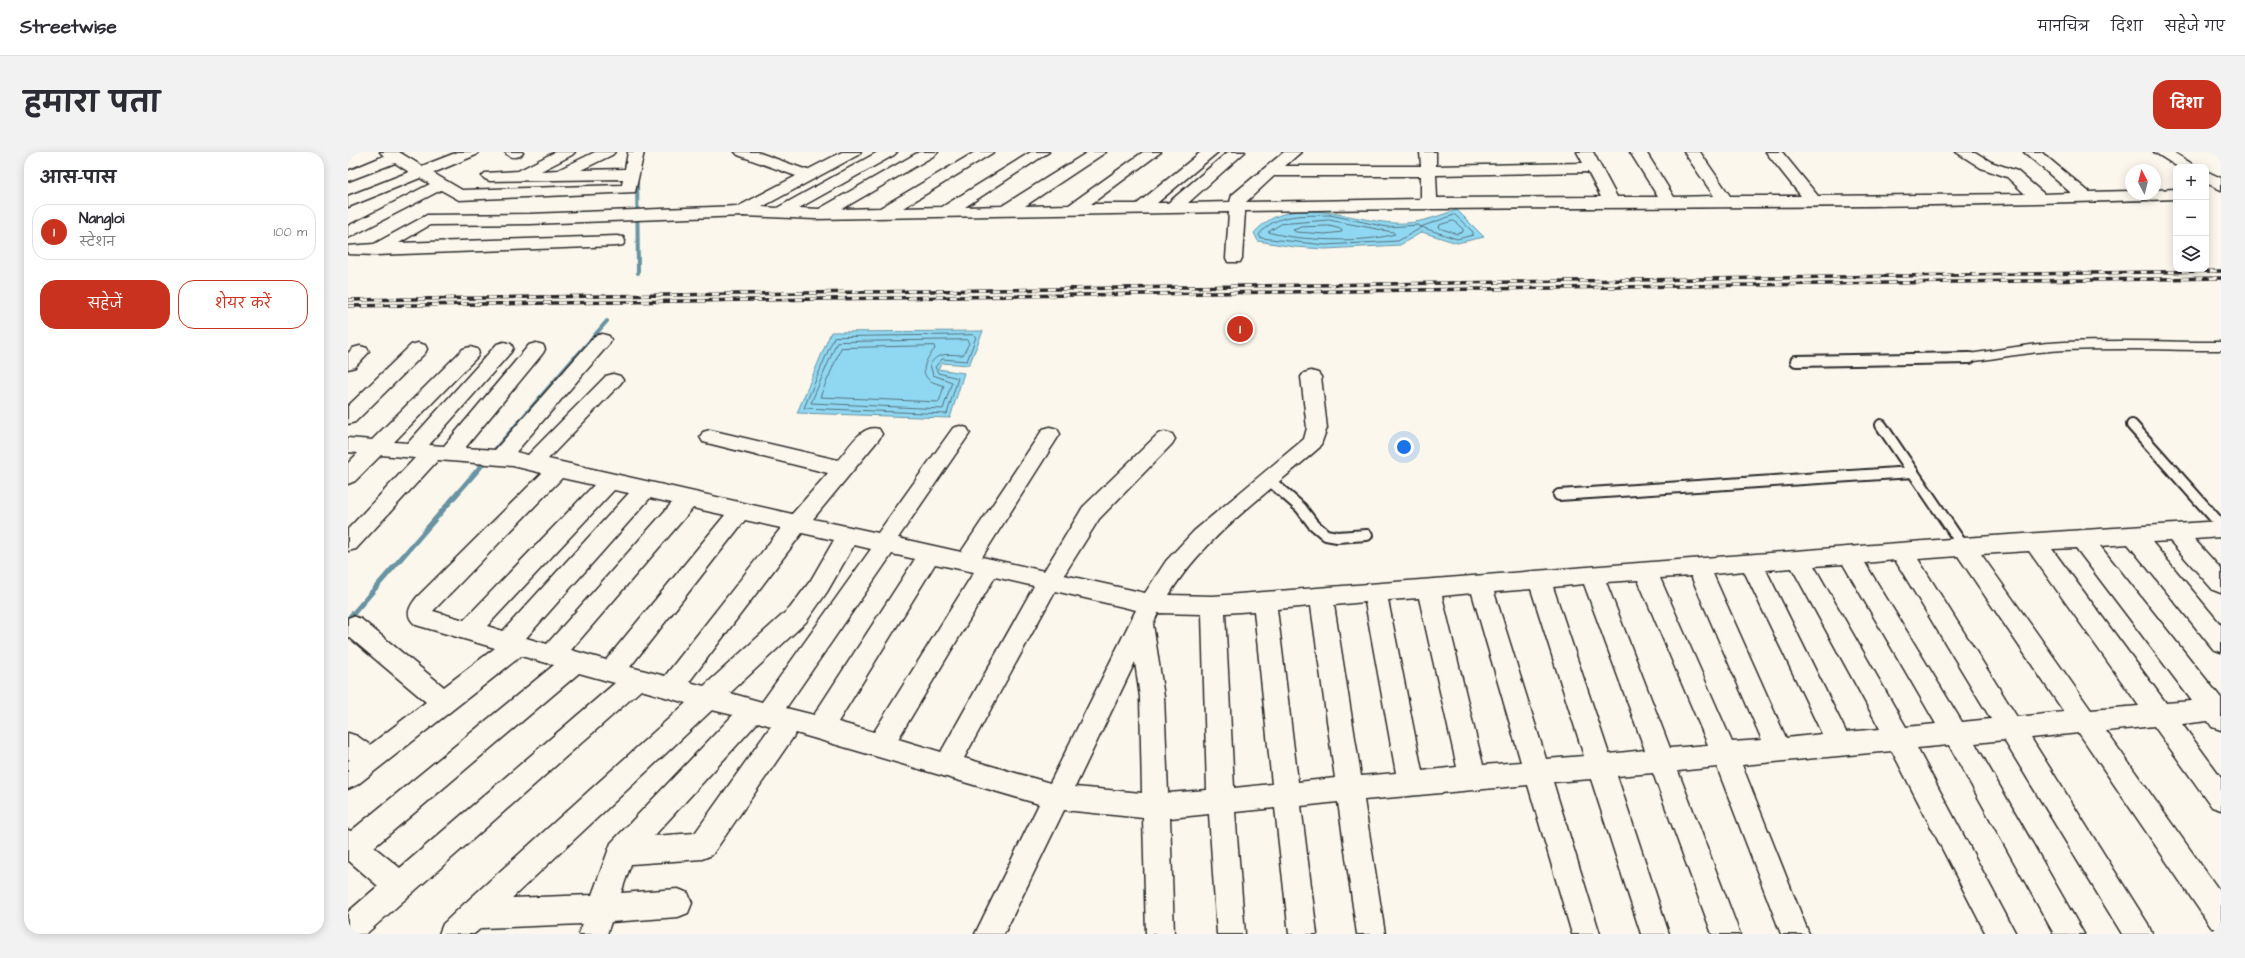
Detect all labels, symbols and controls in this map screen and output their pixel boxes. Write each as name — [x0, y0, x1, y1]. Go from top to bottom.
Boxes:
text: Streetwise — [20, 14, 117, 41]
text: मानचित्र — [2038, 17, 2089, 37]
text: दिशा — [2111, 17, 2143, 37]
text: सहेजे गए — [2165, 17, 2225, 37]
button: दिशा — [2153, 80, 2221, 129]
text: हमारा पता — [24, 84, 160, 123]
north arrow — [2125, 164, 2161, 200]
map controls — [2173, 164, 2209, 272]
button: + — [2173, 164, 2209, 200]
text: आस-पास — [40, 166, 116, 190]
button: − — [2173, 200, 2209, 236]
text: Nangloi — [79, 208, 124, 229]
text: 1 — [53, 223, 55, 241]
text: 100 m — [274, 223, 307, 241]
text: स्टेशन — [79, 233, 115, 251]
button: layers — [2173, 236, 2209, 272]
button: सहेजें — [40, 280, 170, 329]
button: शेयर करें — [178, 280, 308, 329]
pin: 1 — [1227, 314, 1253, 344]
your location — [1394, 437, 1414, 457]

